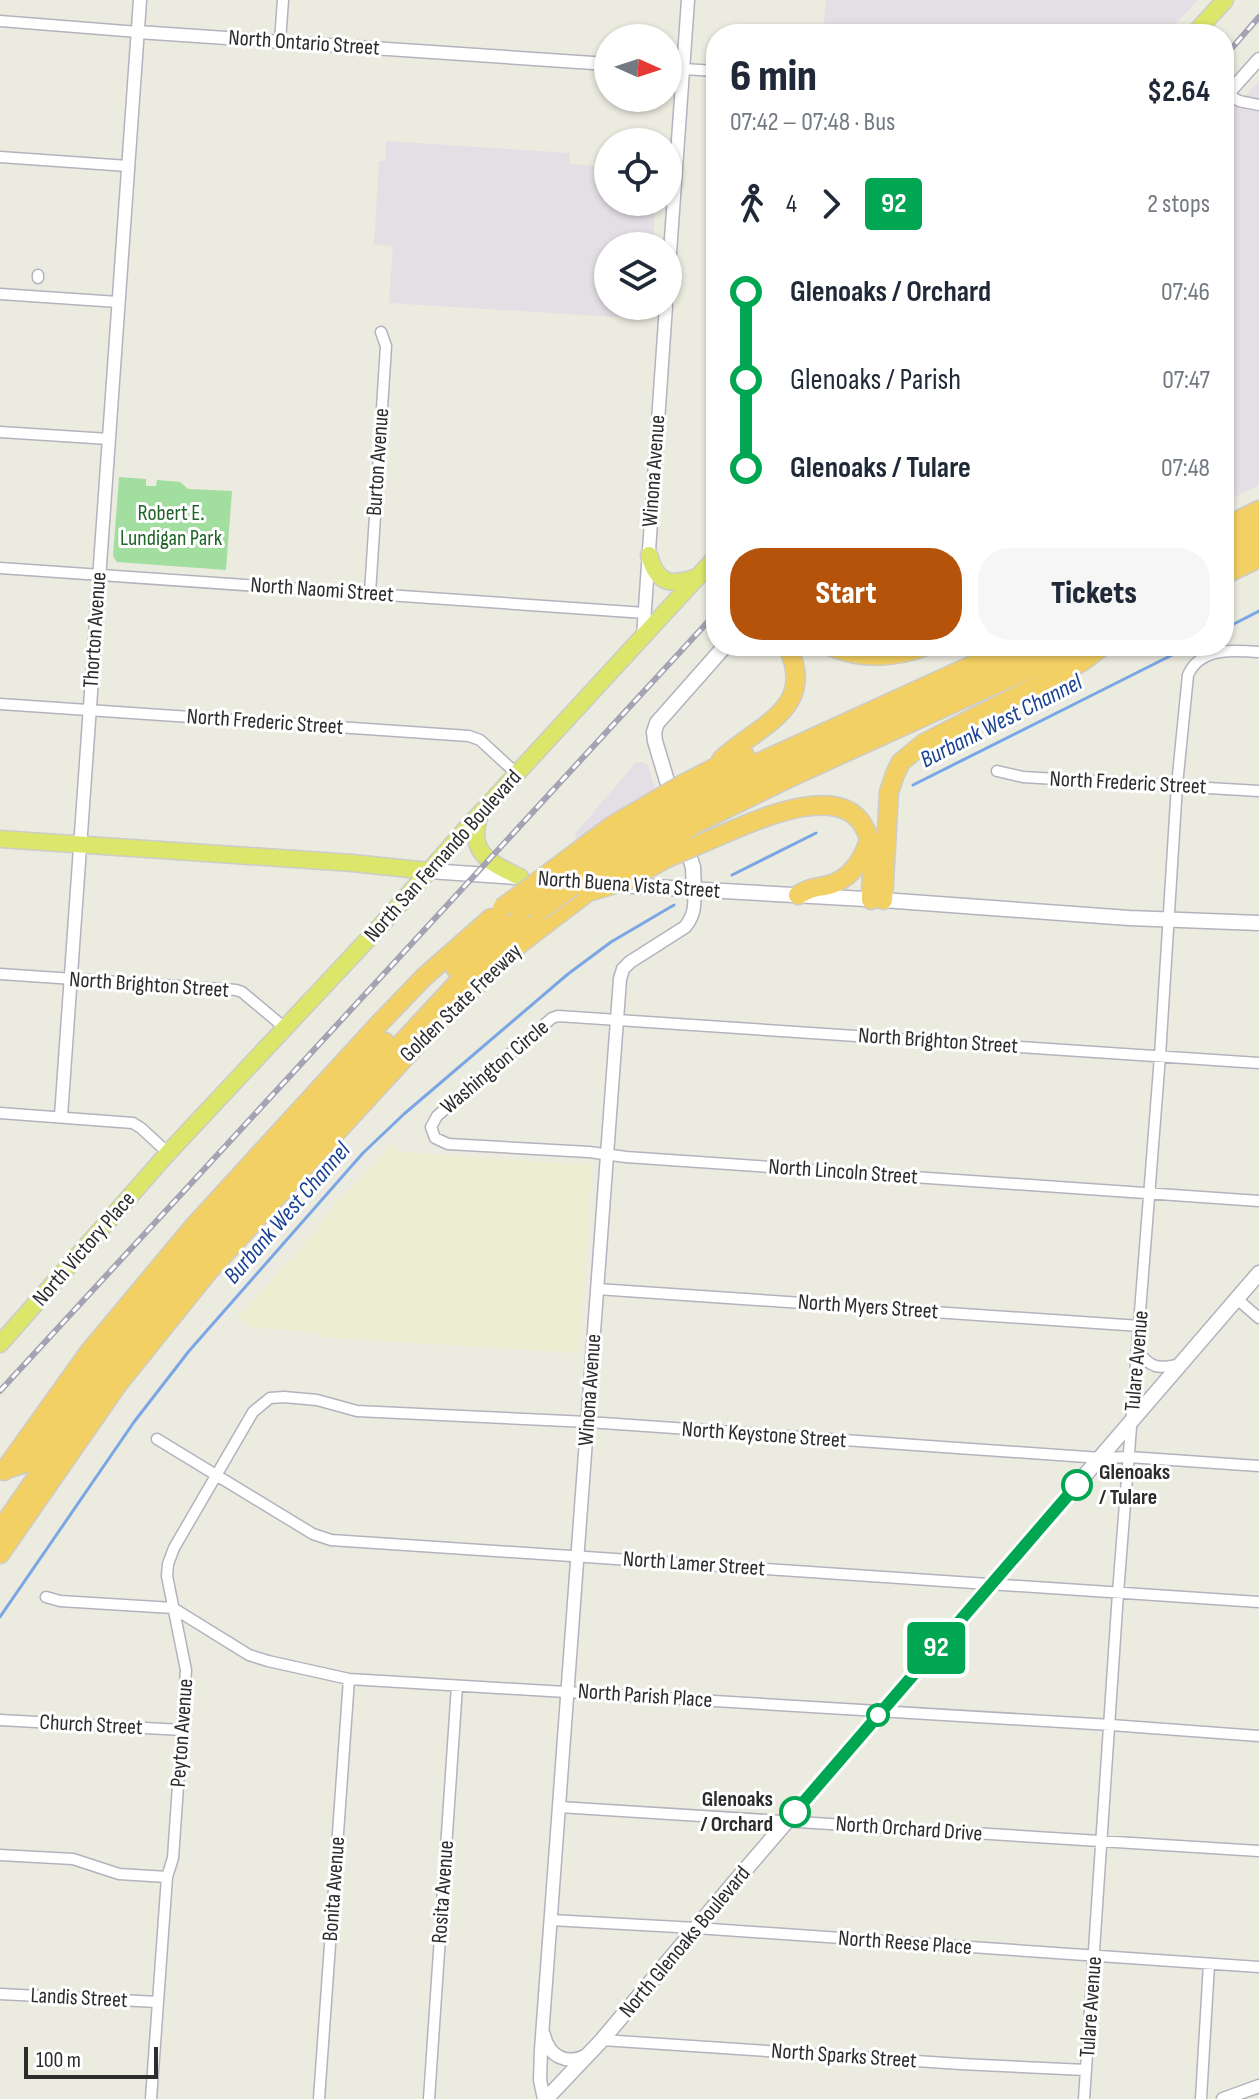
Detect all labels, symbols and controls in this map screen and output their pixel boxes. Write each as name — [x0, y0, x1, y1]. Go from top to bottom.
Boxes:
street label: North Ontario Street — [227, 24, 381, 62]
north arrow — [594, 24, 682, 112]
map controls — [594, 24, 682, 320]
text: 6 min — [730, 50, 817, 103]
text: $2.64 — [1147, 74, 1210, 110]
text: 07:42 – 07:48 · Bus — [730, 107, 895, 138]
button: locate — [594, 128, 682, 216]
icon: walk — [730, 182, 774, 226]
icon: forward — [809, 182, 853, 226]
text: 92 — [881, 187, 906, 220]
text: 4 — [786, 189, 797, 220]
text: 2 stops — [1147, 189, 1210, 220]
button: layers — [594, 232, 682, 320]
text: Glenoaks / Orchard — [790, 274, 991, 310]
text: 07:46 — [1161, 277, 1210, 308]
text: Glenoaks / Parish — [790, 362, 961, 398]
text: 07:47 — [1162, 365, 1210, 396]
street label: Burton Avenue — [361, 407, 395, 517]
street label: Winona Avenue — [637, 414, 671, 528]
text: Glenoaks / Tulare — [790, 450, 971, 486]
text: 07:48 — [1161, 453, 1210, 484]
park label: Robert E. Lundigan Park — [120, 500, 223, 552]
button: Start — [730, 548, 962, 640]
button: Tickets — [978, 548, 1210, 640]
street label: Thorton Avenue — [77, 571, 113, 689]
street label: North Naomi Street — [249, 572, 395, 608]
water label: Burbank West Channel — [915, 667, 1087, 774]
street label: North Frederic Street — [186, 703, 344, 741]
street label: North San Fernando Boulevard — [359, 764, 527, 948]
street label: North Frederic Street — [1049, 765, 1207, 801]
street label: North Buena Vista Street — [537, 865, 721, 905]
street label: Golden State Freeway — [394, 938, 528, 1068]
street label: North Brighton Street — [68, 966, 230, 1004]
street label: Washington Circle — [435, 1014, 555, 1120]
street label: North Brighton Street — [857, 1022, 1019, 1060]
water label: Burbank West Channel — [218, 1136, 357, 1290]
street label: North Lincoln Street — [768, 1153, 919, 1191]
street label: North Victory Place — [27, 1186, 141, 1312]
street label: North Myers Street — [797, 1289, 939, 1325]
street label: Tulare Avenue — [1119, 1309, 1155, 1413]
street label: Winona Avenue — [573, 1333, 607, 1447]
street label: North Keystone Street — [681, 1416, 848, 1454]
place label: Glenoaks / Tulare — [1099, 1459, 1170, 1511]
marker: Glenoaks / Tulare — [1062, 1470, 1092, 1500]
street label: North Lamer Street — [622, 1546, 766, 1582]
line badge: 92 — [900, 1622, 972, 1674]
text: 92 — [923, 1631, 949, 1664]
street label: Peyton Avenue — [165, 1678, 199, 1788]
street label: North Parish Place — [577, 1678, 713, 1714]
unlabelled marker — [867, 1704, 889, 1726]
street label: Church Street — [39, 1709, 144, 1741]
place label: Glenoaks / Orchard — [700, 1786, 773, 1838]
marker: Glenoaks / Orchard — [780, 1797, 810, 1827]
street label: North Orchard Drive — [835, 1810, 983, 1848]
street label: Bonita Avenue — [317, 1836, 351, 1942]
street label: Rosita Avenue — [426, 1839, 460, 1945]
street label: North Glenoaks Boulevard — [614, 1861, 756, 2023]
street label: North Reese Place — [837, 1925, 973, 1961]
street label: Tulare Avenue — [1074, 1956, 1108, 2058]
street label: Landis Street — [30, 1982, 128, 2014]
street label: North Sparks Street — [770, 2037, 918, 2075]
scale bar — [24, 2043, 158, 2079]
text: 100 m — [36, 2047, 81, 2074]

